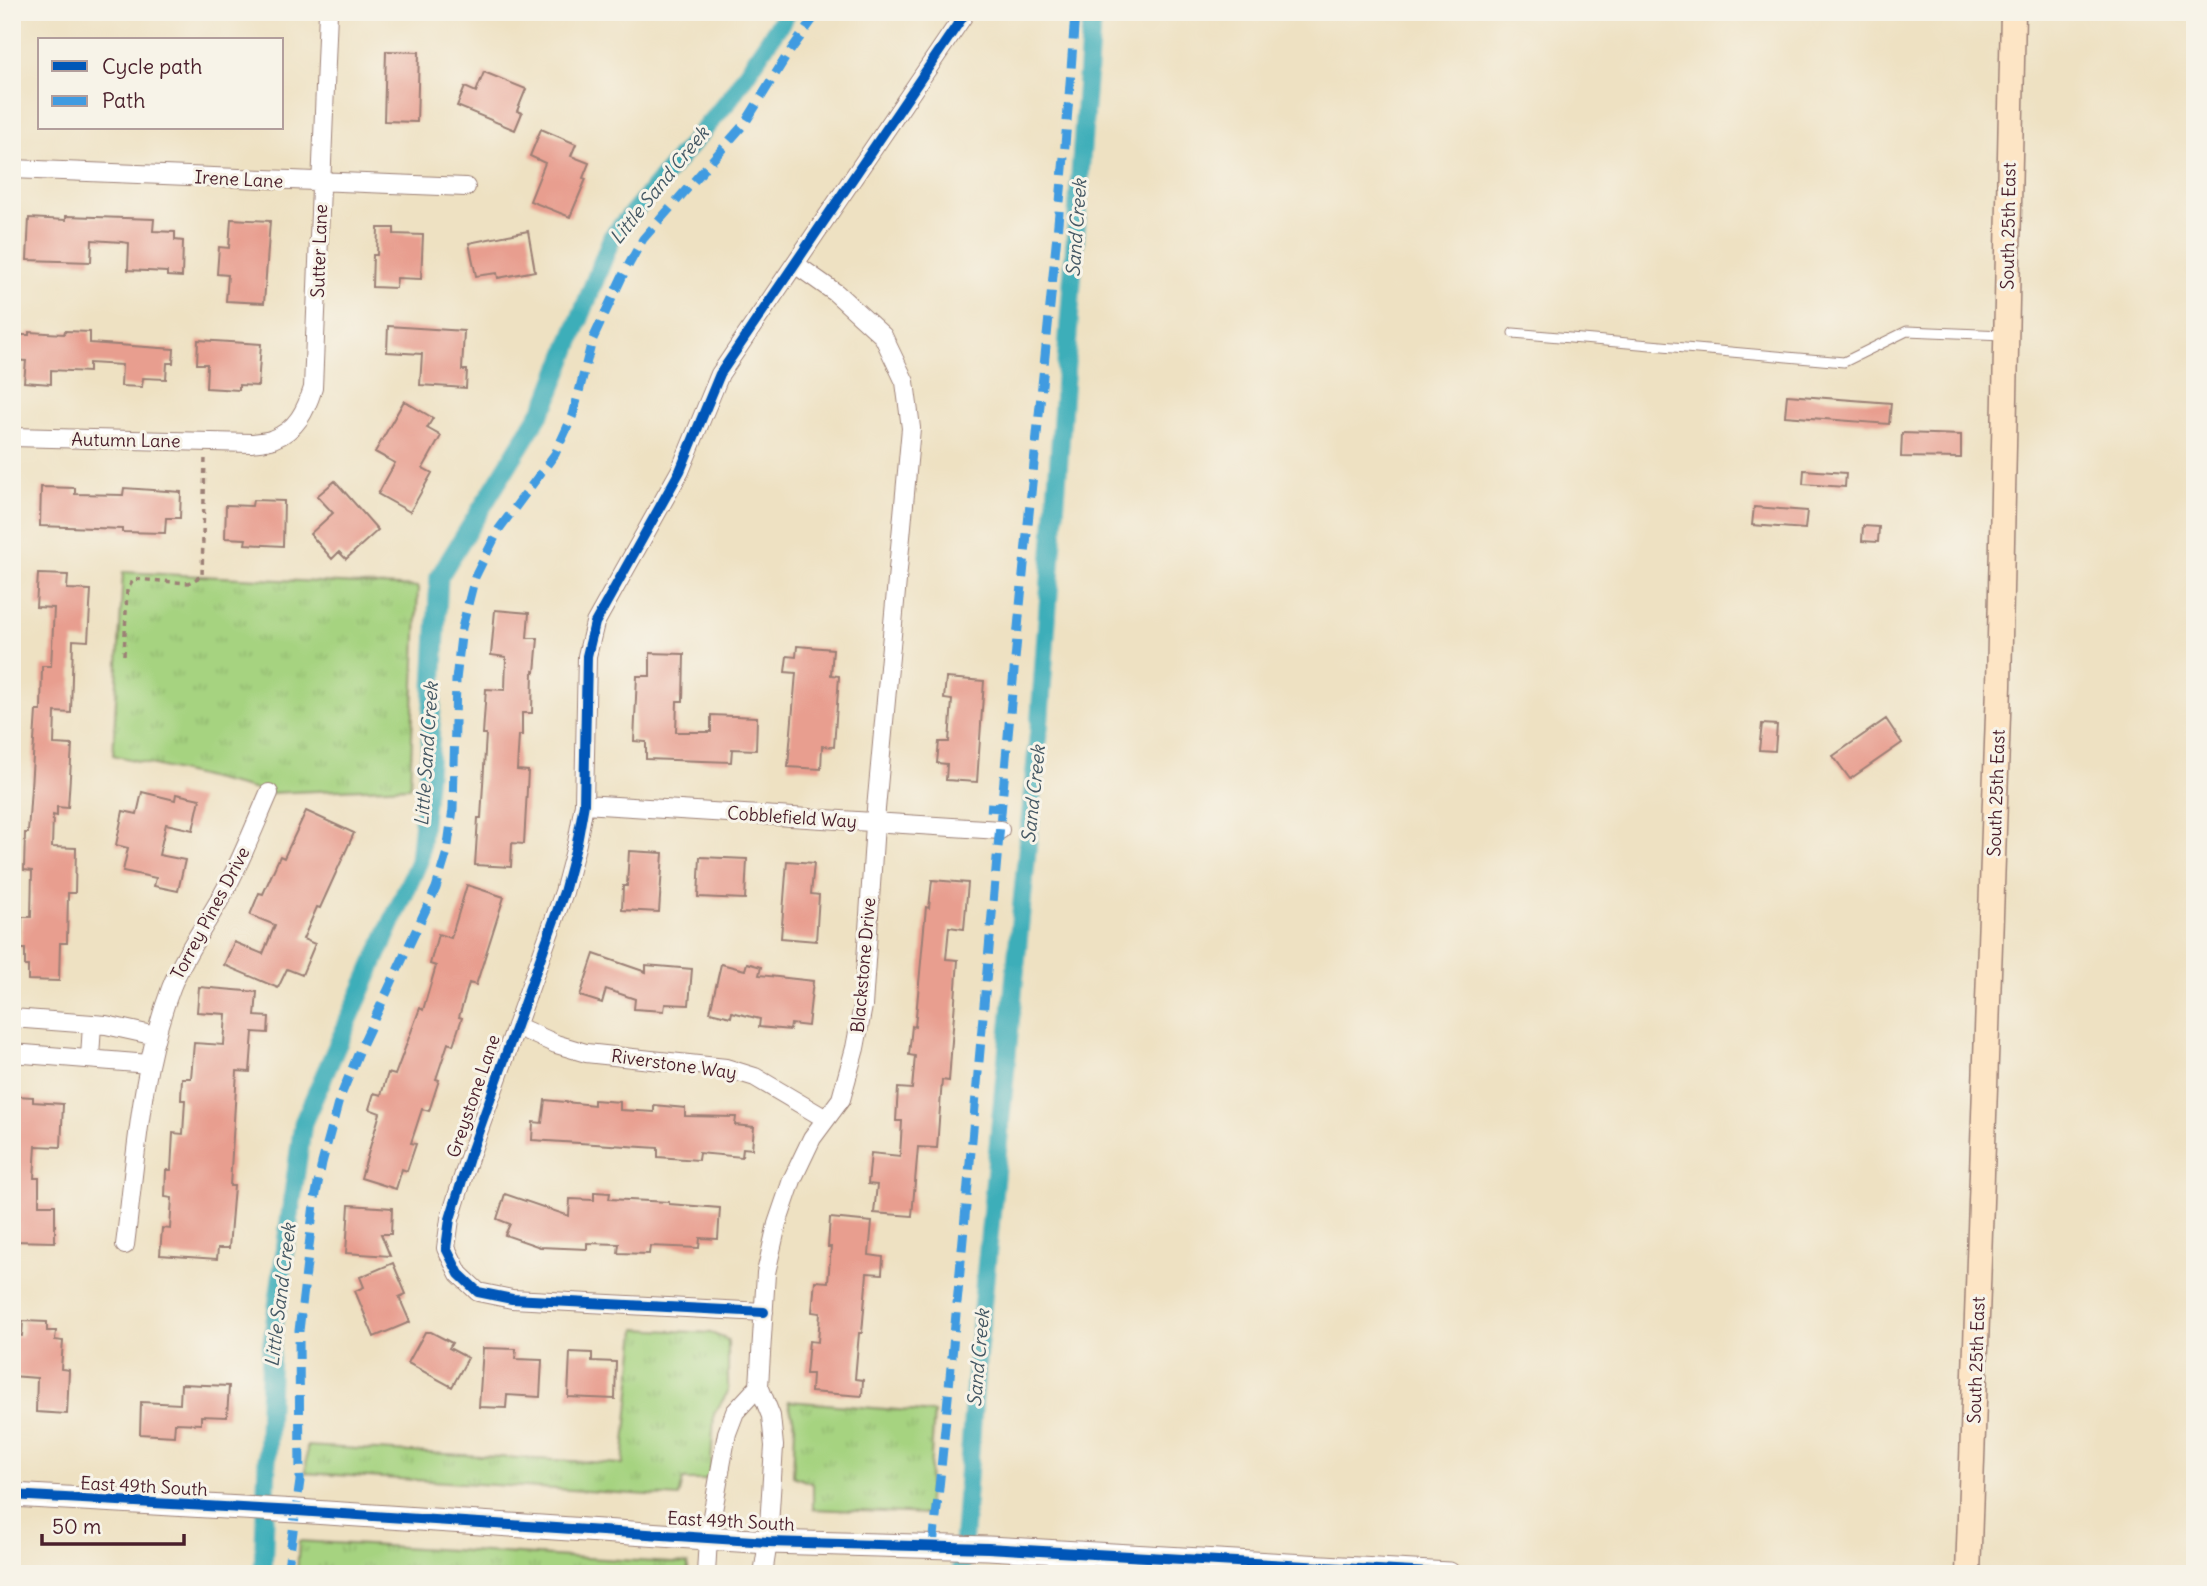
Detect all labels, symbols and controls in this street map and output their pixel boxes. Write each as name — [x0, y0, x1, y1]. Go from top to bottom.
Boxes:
legend — [38, 38, 284, 130]
text: Cycle path — [102, 53, 202, 80]
text: Path — [102, 87, 145, 114]
water label: Little Sand Creek — [604, 120, 715, 249]
street label: South 25th East — [1995, 162, 2021, 290]
street label: Irene Lane — [194, 165, 284, 193]
water label: Sand Creek — [1061, 177, 1091, 278]
street label: Sutter Lane — [306, 204, 332, 298]
street label: Autumn Lane — [71, 428, 181, 452]
water label: Little Sand Creek — [409, 680, 443, 827]
street label: South 25th East — [1982, 729, 2010, 857]
water label: Sand Creek — [1016, 743, 1050, 844]
street label: Cobblefield Way — [726, 801, 858, 833]
street label: Torrey Pines Drive — [165, 843, 255, 983]
street label: Blackstone Drive — [846, 896, 880, 1034]
street label: Greystone Lane — [441, 1031, 505, 1161]
street label: Riverstone Way — [610, 1044, 738, 1084]
water label: Little Sand Creek — [259, 1221, 301, 1368]
street label: South 25th East — [1962, 1296, 1990, 1424]
water label: Sand Creek — [962, 1307, 994, 1408]
street label: East 49th South — [80, 1471, 208, 1501]
scale bar — [42, 1502, 184, 1546]
street label: East 49th South — [667, 1506, 795, 1536]
text: 50 m — [52, 1513, 101, 1540]

